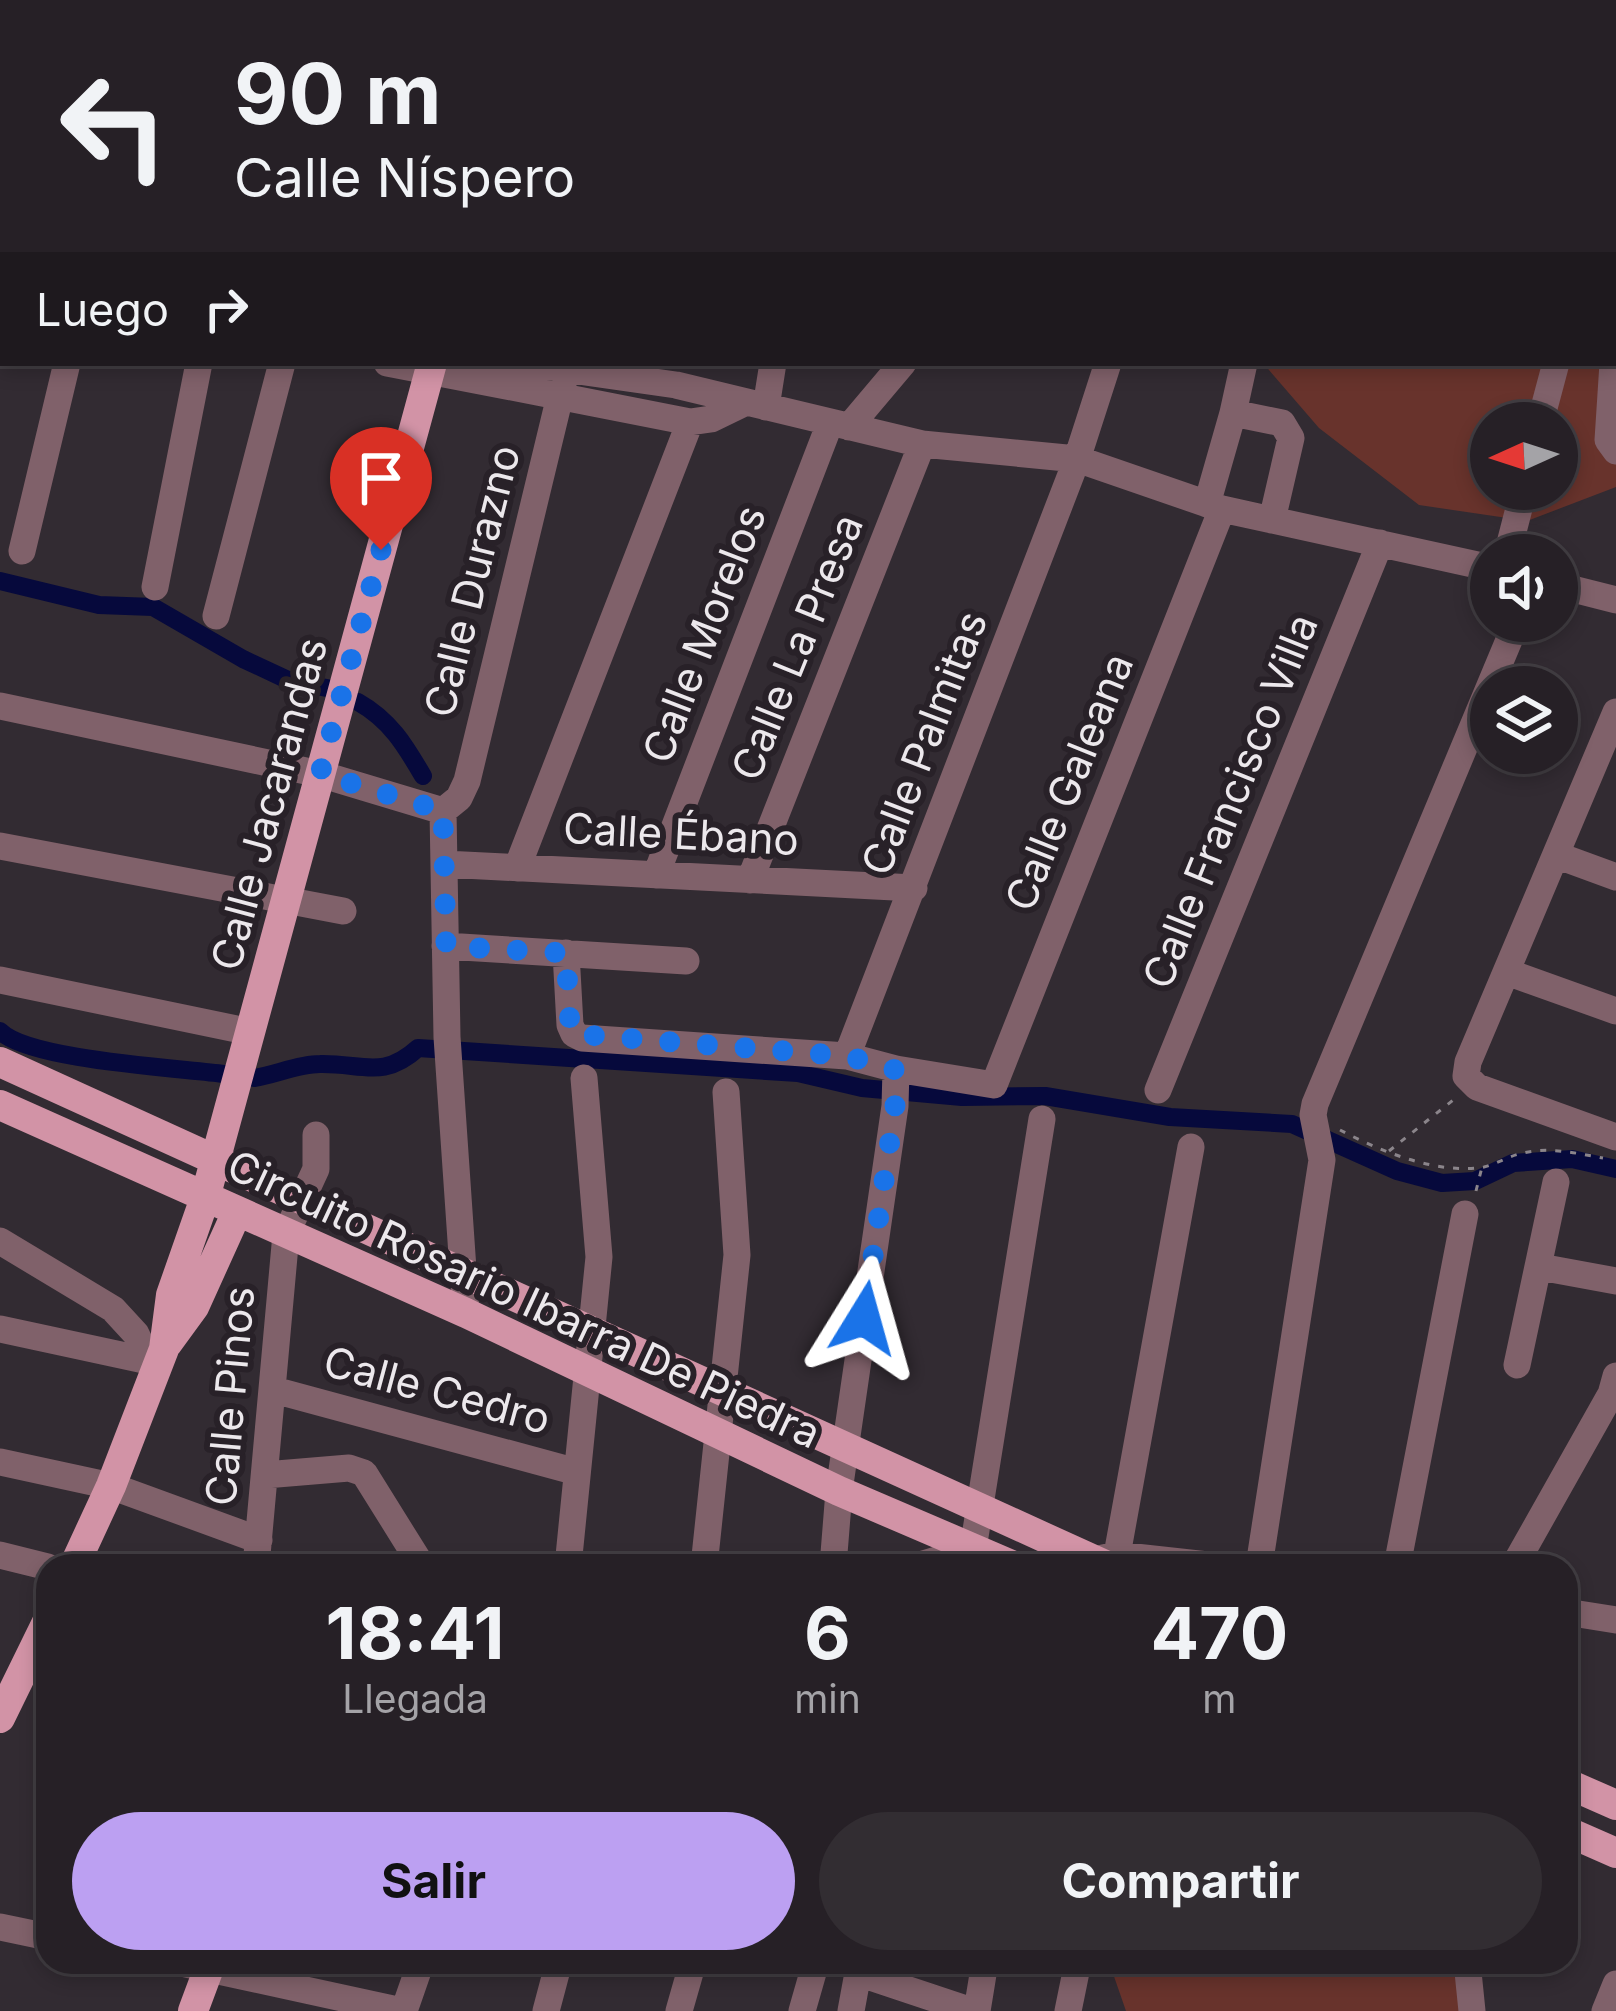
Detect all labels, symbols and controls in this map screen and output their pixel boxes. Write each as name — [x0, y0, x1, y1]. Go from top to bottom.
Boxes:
text: 90 m — [234, 43, 442, 144]
icon: left — [36, 48, 192, 204]
text: Calle Níspero — [234, 145, 575, 210]
icon: right — [193, 276, 259, 342]
text: Luego — [36, 282, 169, 337]
north arrow — [1470, 402, 1578, 510]
map controls — [1470, 402, 1578, 774]
pin — [330, 427, 432, 550]
street label: Calle Durazno — [413, 440, 530, 722]
icon: arrive — [348, 445, 414, 511]
street label: Calle Morelos — [631, 498, 776, 770]
street label: Calle La Presa — [720, 506, 873, 787]
button: sound — [1470, 534, 1578, 642]
street label: Calle Palmitas — [850, 604, 997, 882]
street label: Calle Francisco Villa — [1131, 606, 1328, 995]
street label: Calle Jacarandas — [200, 632, 337, 976]
street label: Calle Galeana — [994, 646, 1143, 918]
button: layers — [1470, 666, 1578, 774]
street label: Calle Ébano — [562, 802, 800, 865]
street label: Circuito Rosario Ibarra De Piedra — [220, 1138, 829, 1459]
position arrow — [801, 1255, 927, 1381]
street label: Calle Pinos — [195, 1284, 264, 1508]
street label: Calle Cedro — [318, 1335, 556, 1444]
text: 18:41 — [326, 1589, 505, 1676]
text: 6 — [804, 1589, 851, 1676]
text: 470 — [1150, 1589, 1288, 1676]
text: Llegada — [342, 1675, 488, 1722]
text: min — [794, 1675, 861, 1722]
text: m — [1202, 1675, 1236, 1722]
button: Salir — [72, 1812, 795, 1950]
button: Compartir — [819, 1812, 1542, 1950]

